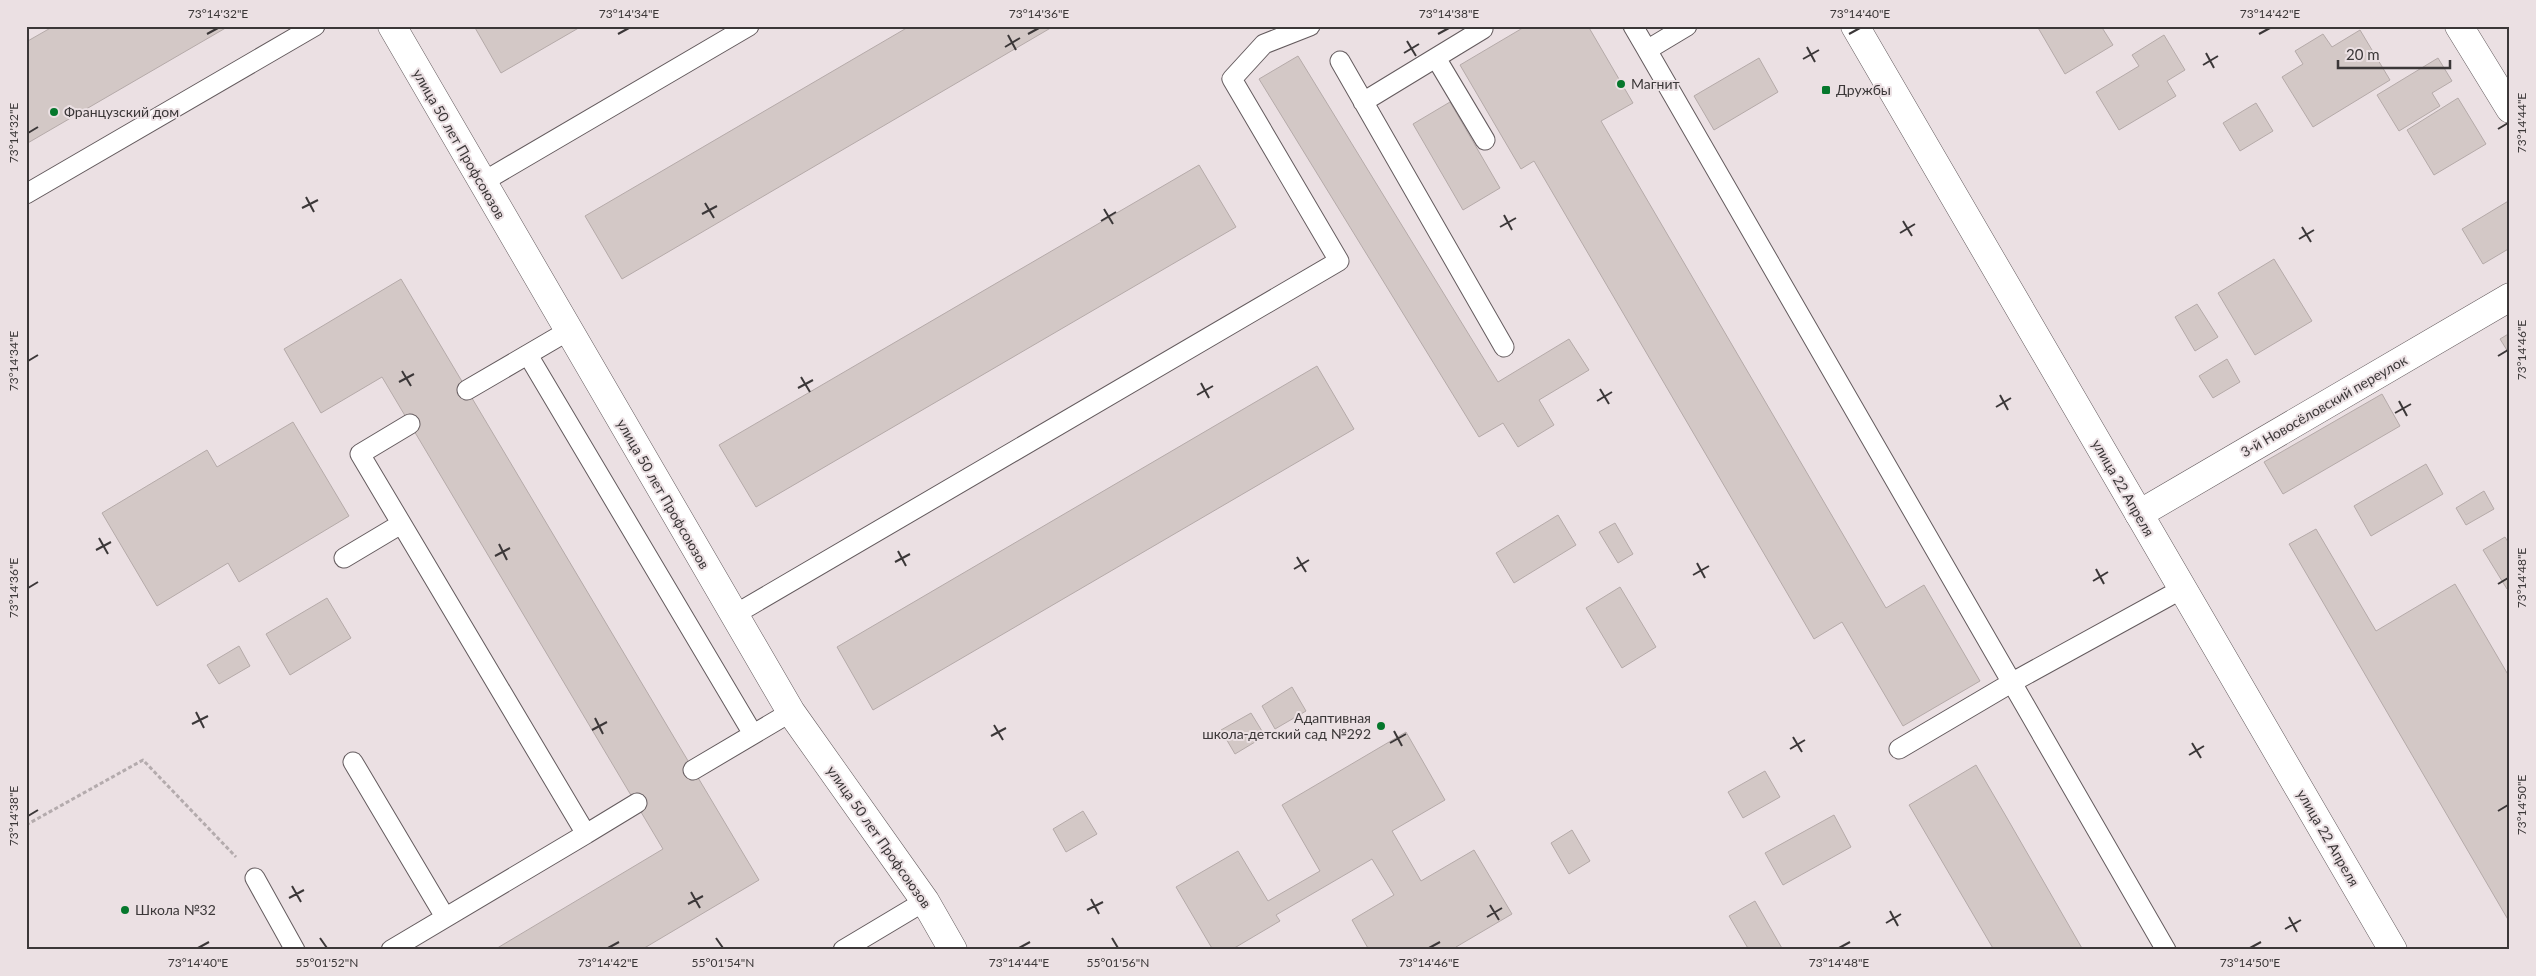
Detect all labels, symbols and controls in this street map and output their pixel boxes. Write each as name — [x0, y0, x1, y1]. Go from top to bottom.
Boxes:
text: 73°14'32"E — [188, 6, 248, 21]
text: 73°14'34"E — [599, 6, 659, 21]
text: 73°14'36"E — [1009, 6, 1069, 21]
text: 73°14'38"E — [1419, 6, 1479, 21]
text: 73°14'40"E — [1830, 6, 1890, 21]
text: 73°14'42"E — [2240, 6, 2300, 21]
scale bar — [2338, 38, 2451, 70]
text: 20 m — [2346, 45, 2380, 63]
street label: улица 50 лет Профсоюзов — [410, 66, 509, 222]
place label: Магнит — [1631, 75, 1680, 92]
marker: Магнит — [1615, 78, 1627, 90]
place label: Дружбы — [1836, 81, 1891, 98]
marker: Дружбы — [1820, 84, 1832, 96]
text: 73°14'44"E — [2514, 93, 2529, 153]
text: 73°14'32"E — [6, 103, 21, 163]
place label: Французский дом — [64, 103, 179, 120]
marker: Французский дом — [48, 106, 60, 118]
text: 73°14'46"E — [2514, 320, 2529, 380]
text: 73°14'34"E — [6, 331, 21, 391]
street label: 3-й Новосёловский переулок — [2238, 351, 2411, 460]
street label: улица 50 лет Профсоюзов — [614, 416, 713, 572]
street label: улица 22 Апреля — [2089, 436, 2158, 539]
text: 73°14'48"E — [2514, 548, 2529, 608]
text: 73°14'36"E — [6, 558, 21, 618]
place label: Адаптивная школа-детский сад №292 — [1202, 709, 1371, 742]
marker: Адаптивная школа-детский сад №292 — [1375, 720, 1387, 732]
street label: улица 50 лет Профсоюзов — [824, 762, 935, 911]
text: 73°14'50"E — [2514, 775, 2529, 835]
text: 73°14'38"E — [6, 786, 21, 846]
street label: улица 22 Апреля — [2294, 786, 2363, 889]
place label: Школа №32 — [135, 901, 216, 918]
marker: Школа №32 — [119, 904, 131, 916]
text: 73°14'40"E — [168, 955, 228, 970]
text: 55°01'52"N — [296, 955, 358, 970]
text: 73°14'42"E — [578, 955, 638, 970]
text: 55°01'54"N — [692, 955, 754, 970]
text: 73°14'44"E — [989, 955, 1049, 970]
text: 55°01'56"N — [1087, 955, 1149, 970]
text: 73°14'46"E — [1399, 955, 1459, 970]
text: 73°14'48"E — [1809, 955, 1869, 970]
text: 73°14'50"E — [2220, 955, 2280, 970]

